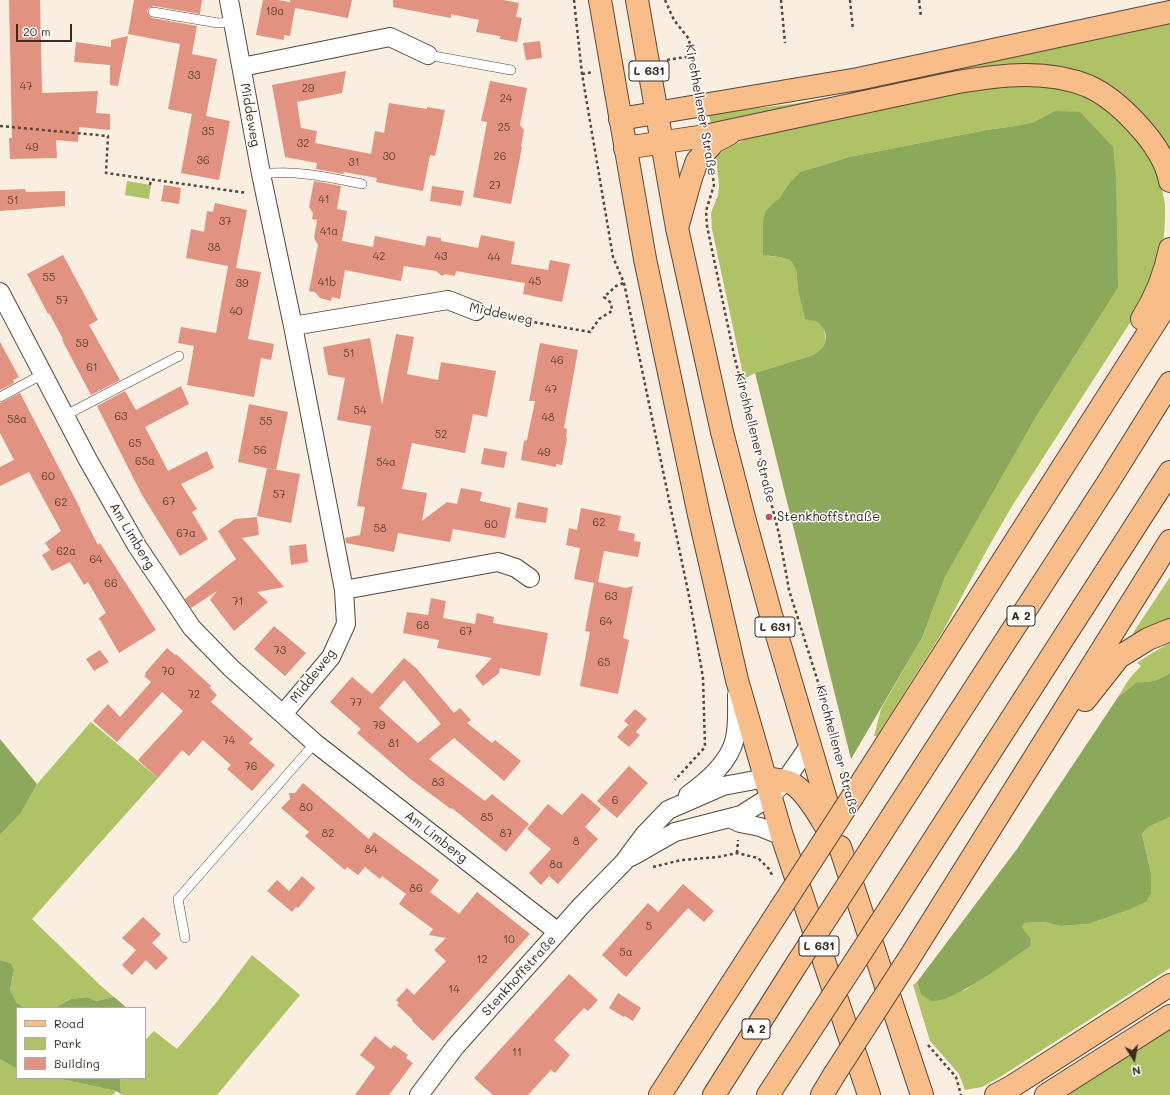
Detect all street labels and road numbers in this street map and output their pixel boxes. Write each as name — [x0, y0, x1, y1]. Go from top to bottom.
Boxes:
street label: Kirchhellener Straße — [682, 43, 720, 177]
road number: L 631 — [629, 61, 669, 81]
street label: Middeweg — [237, 82, 263, 148]
street label: Middeweg — [468, 300, 534, 328]
street label: Kirchhellener Straße — [731, 371, 779, 505]
street label: Am Limberg — [106, 500, 158, 572]
road number: A 2 — [1007, 606, 1035, 626]
road number: L 631 — [755, 617, 795, 637]
street label: Middeweg — [287, 646, 339, 706]
street label: Kirchhellener Straße — [812, 684, 862, 816]
street label: Am Limberg — [402, 808, 470, 866]
street label: Stenkhoffstraße — [479, 932, 559, 1020]
road number: L 631 — [799, 936, 839, 956]
road number: A 2 — [742, 1019, 770, 1039]

